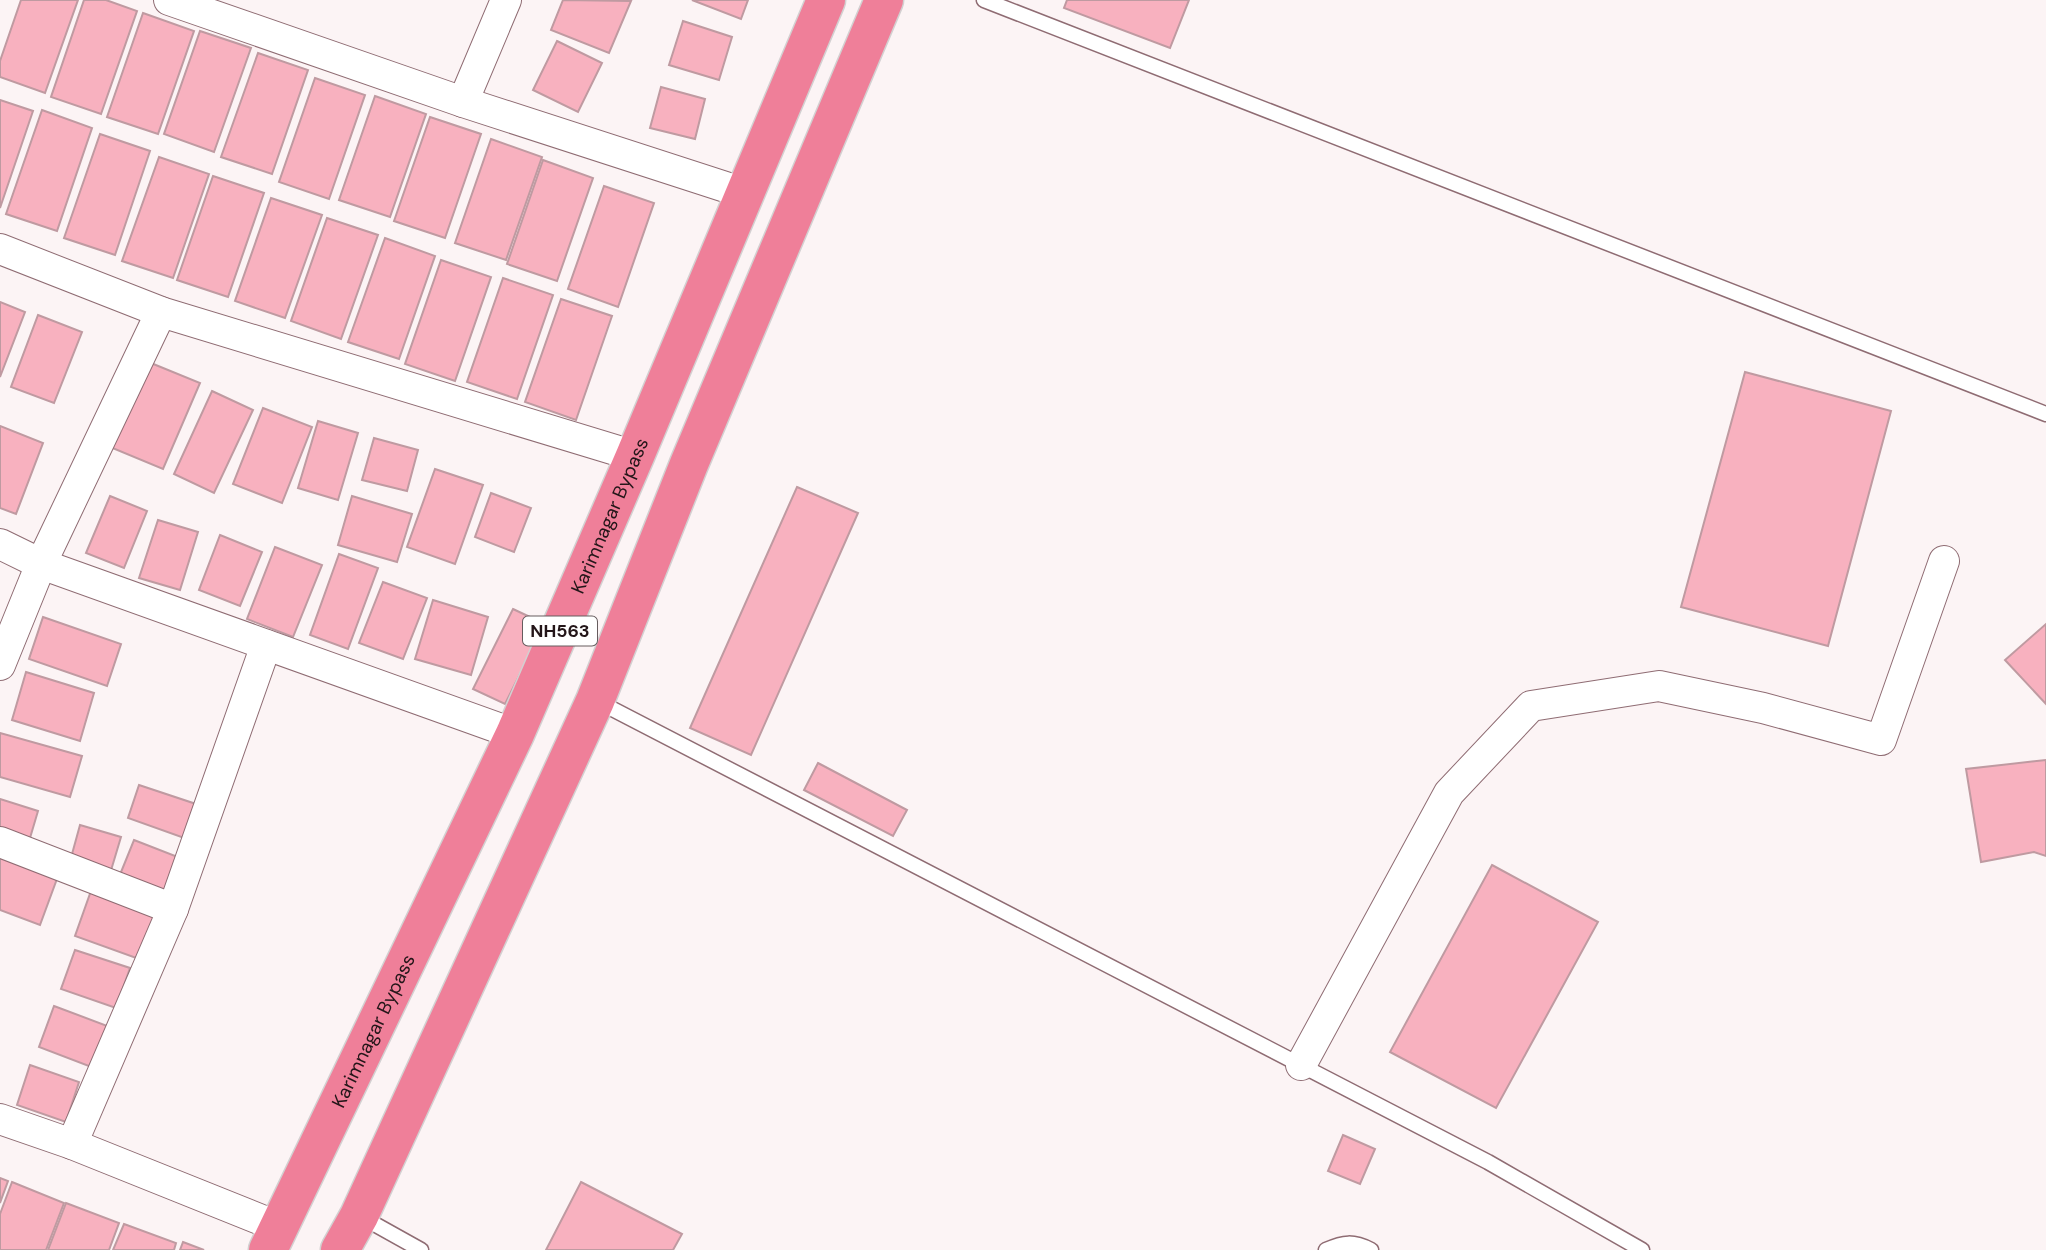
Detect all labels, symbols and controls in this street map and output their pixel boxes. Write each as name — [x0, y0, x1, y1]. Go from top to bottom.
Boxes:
street label: Karimnagar Bypass — [565, 434, 654, 597]
road number: NH563 — [523, 616, 597, 646]
street label: Karimnagar Bypass — [326, 950, 420, 1112]

